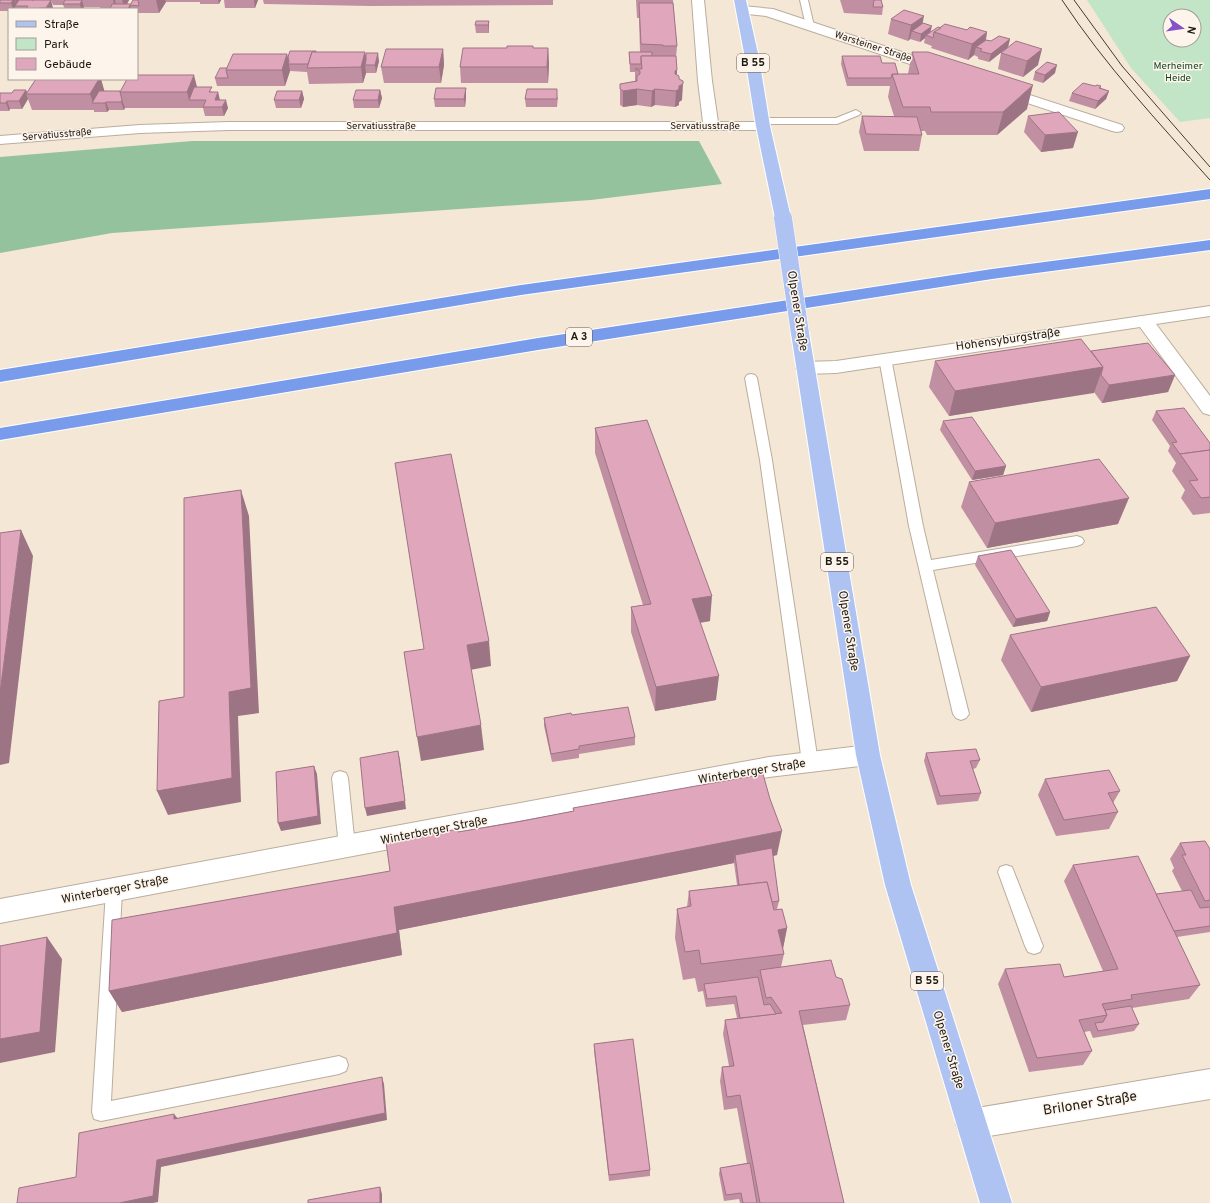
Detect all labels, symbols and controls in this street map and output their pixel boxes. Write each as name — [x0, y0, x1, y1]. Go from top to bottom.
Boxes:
legend — [8, 8, 138, 80]
north arrow — [1162, 8, 1202, 48]
text: Straße — [44, 17, 79, 33]
text: N — [1183, 25, 1198, 35]
street label: Warsteiner Straße — [833, 28, 913, 66]
text: Park — [44, 37, 69, 53]
road number: B 55 — [737, 54, 769, 72]
text: Gebäude — [44, 57, 92, 73]
park label: Merheimer Heide — [1153, 60, 1203, 85]
street label: Servatiusstraße — [346, 120, 416, 133]
street label: Servatiusstraße — [670, 120, 740, 133]
street label: Servatiusstraße — [22, 125, 92, 145]
street label: Olpener Straße — [783, 270, 811, 352]
street label: Hohensyburgstraße — [955, 325, 1061, 355]
road number: A 3 — [566, 328, 592, 346]
road number: B 55 — [821, 553, 853, 571]
street label: Olpener Straße — [834, 590, 862, 672]
street label: Winterberger Straße — [697, 756, 807, 788]
street label: Winterberger Straße — [379, 813, 489, 849]
street label: Winterberger Straße — [60, 872, 170, 908]
road number: B 55 — [911, 972, 943, 990]
street label: Olpener Straße — [928, 1009, 968, 1091]
street label: Briloner Straße — [1042, 1088, 1138, 1120]

